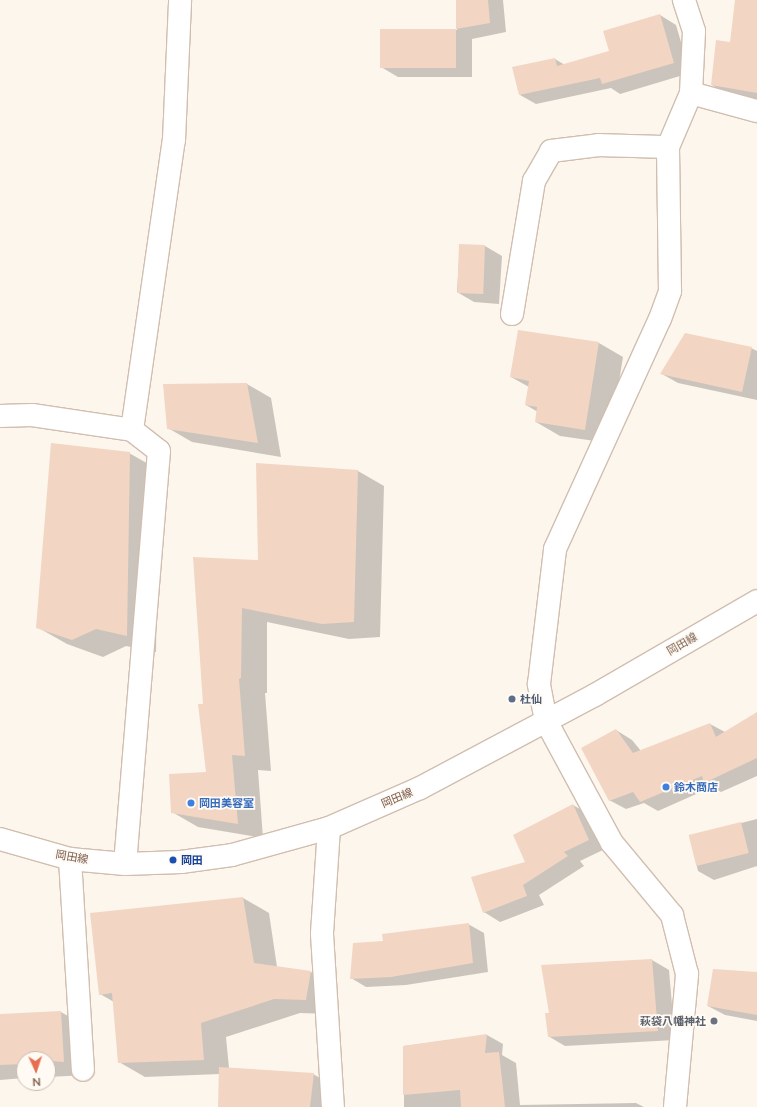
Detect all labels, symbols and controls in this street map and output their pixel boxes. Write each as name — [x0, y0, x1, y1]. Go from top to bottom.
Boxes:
street label: 岡田線 — [664, 630, 700, 658]
place label: 杜仙 — [520, 692, 542, 706]
marker: 杜仙 — [507, 694, 517, 704]
place label: 鈴木商店 — [674, 780, 718, 794]
marker: 鈴木商店 — [661, 782, 671, 792]
street label: 岡田線 — [379, 785, 415, 811]
place label: 岡田美容室 — [199, 796, 254, 810]
marker: 岡田美容室 — [186, 798, 196, 808]
street label: 岡田線 — [55, 848, 89, 866]
place label: 岡田 — [181, 853, 203, 867]
marker: 岡田 — [168, 855, 178, 865]
place label: 萩袋八幡神社 — [640, 1014, 706, 1028]
marker: 萩袋八幡神社 — [709, 1016, 719, 1026]
north arrow — [16, 1051, 56, 1091]
text: N — [32, 1076, 41, 1089]

